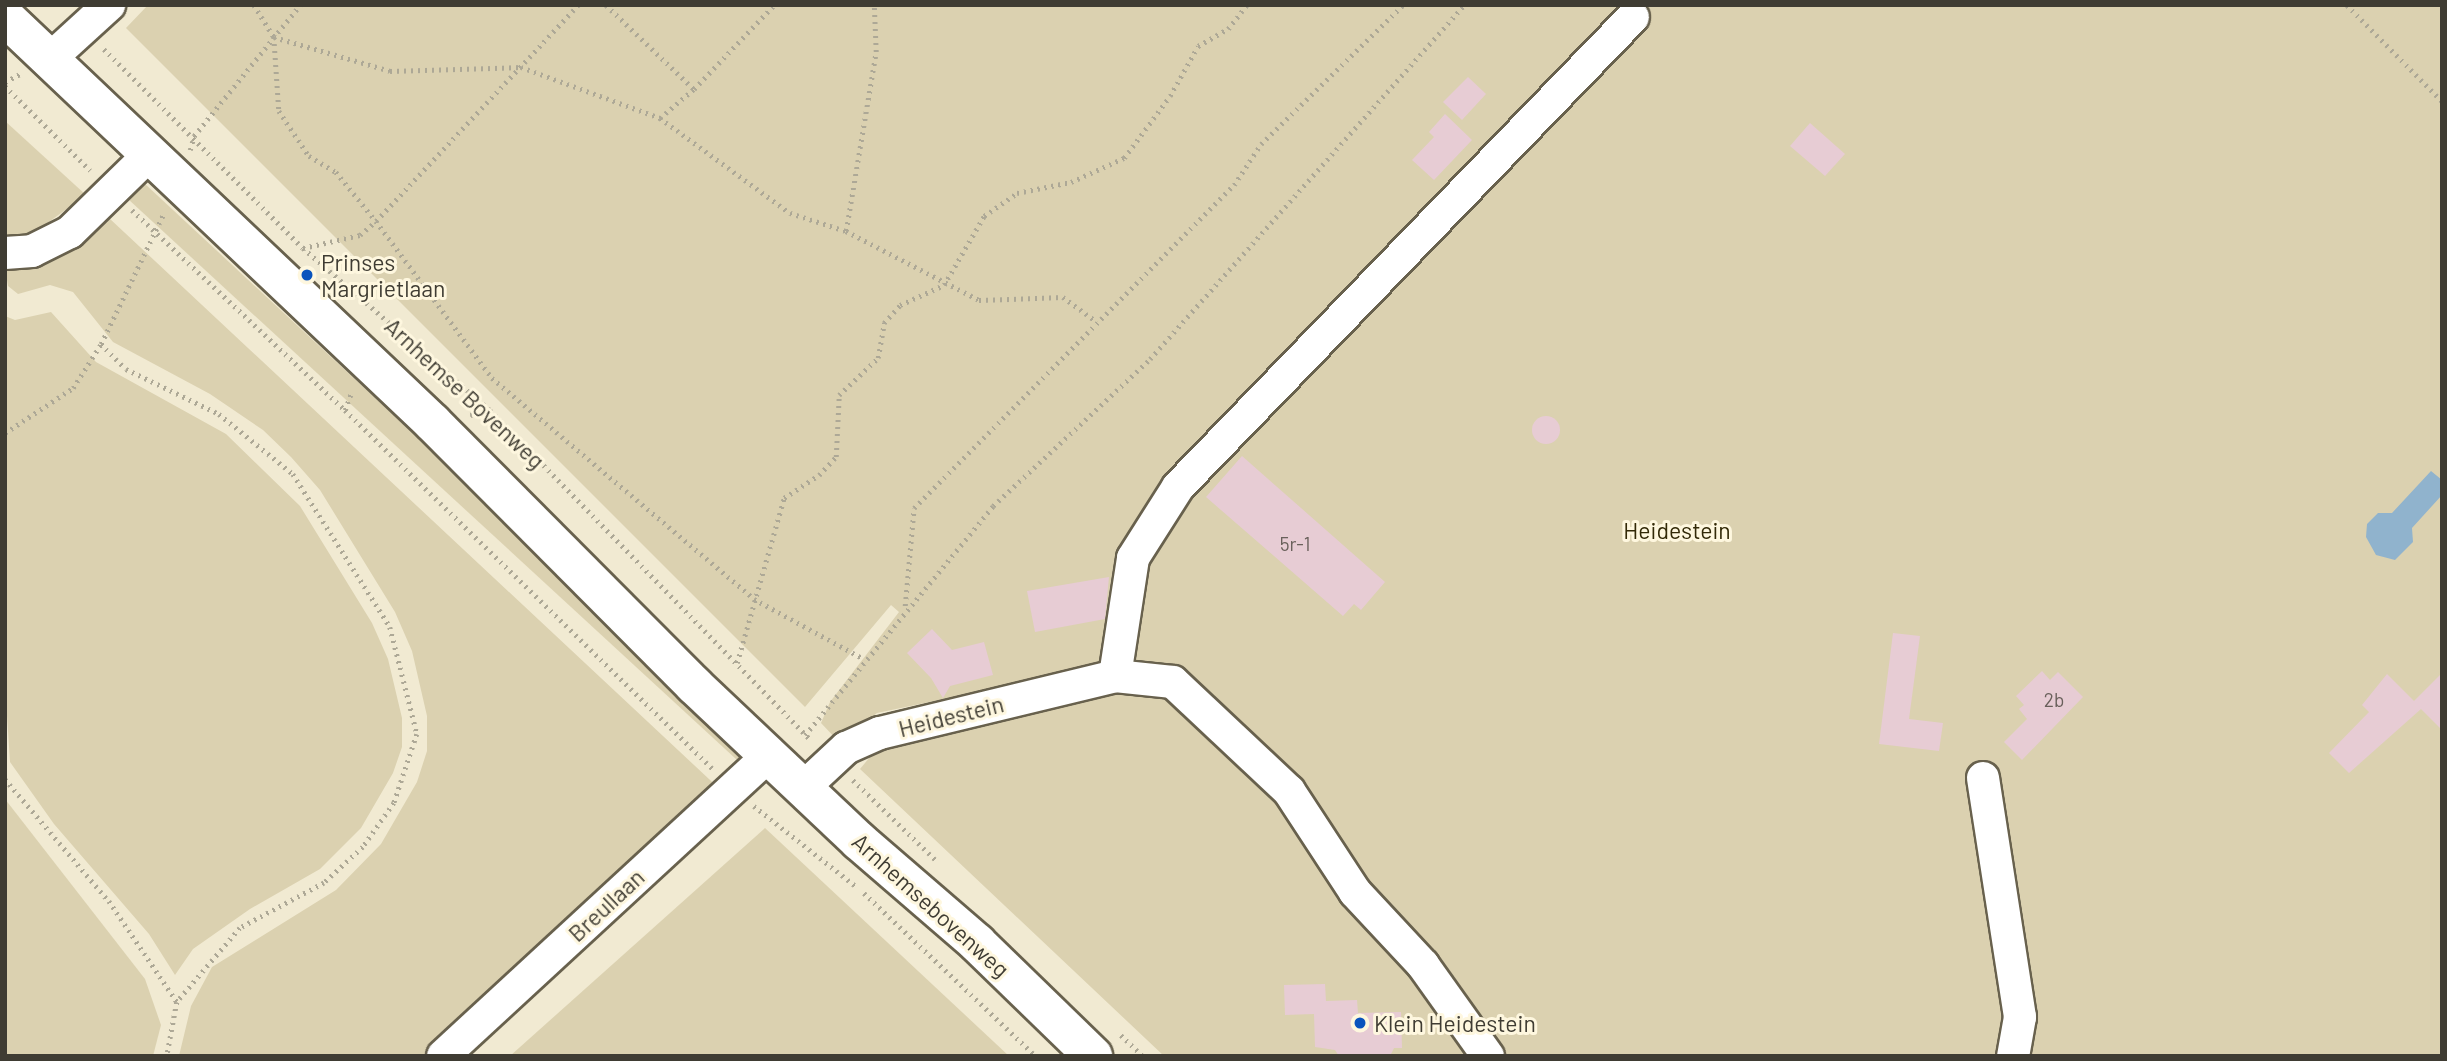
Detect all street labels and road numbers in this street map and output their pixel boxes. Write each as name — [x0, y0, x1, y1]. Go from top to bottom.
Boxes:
street label: Arnhemse Bovenweg — [379, 312, 551, 474]
street label: Heidestein — [896, 690, 1006, 742]
street label: Arnhemsebovenweg — [847, 827, 1015, 983]
street label: Breullaan — [562, 863, 650, 947]

